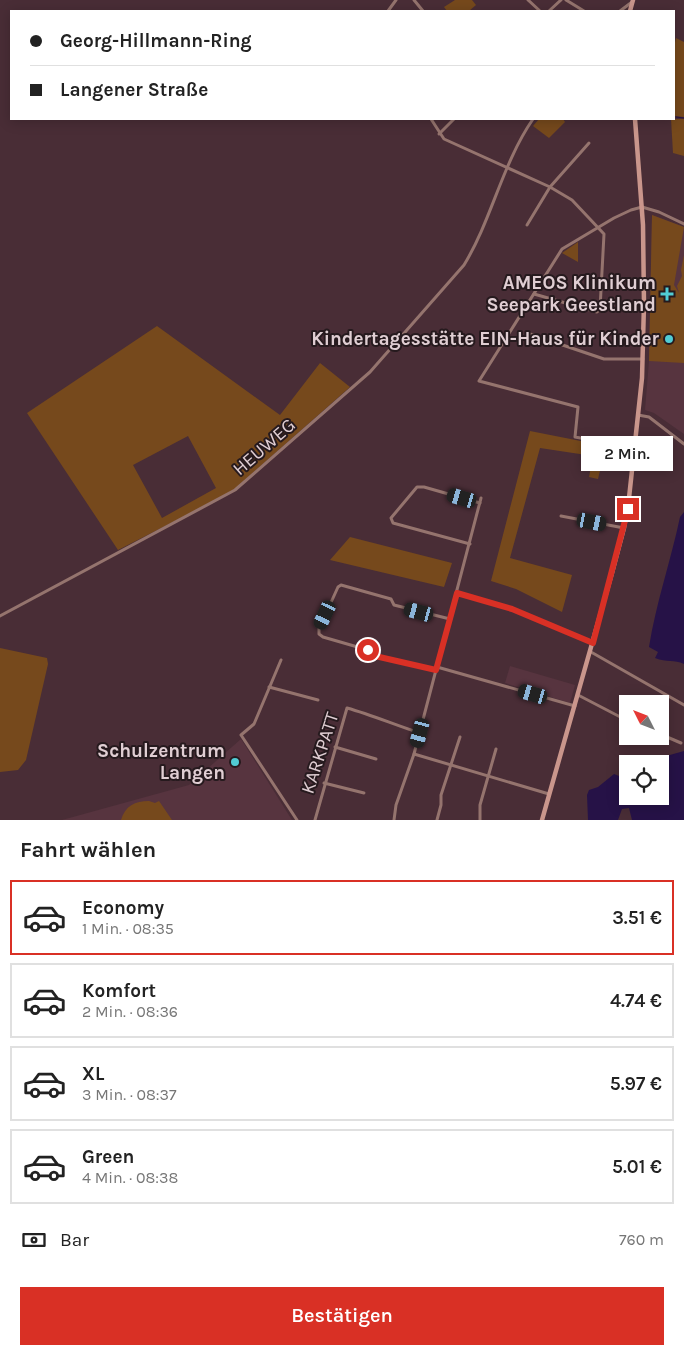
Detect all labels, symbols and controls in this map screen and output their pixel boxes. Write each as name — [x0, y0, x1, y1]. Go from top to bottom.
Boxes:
text: Georg-Hillmann-Ring — [60, 30, 252, 52]
text: Langener Straße — [60, 79, 208, 101]
place label: AMEOS Klinikum Seepark Geestland — [487, 272, 656, 316]
marker: AMEOS Klinikum Seepark Geestland — [660, 287, 674, 301]
place label: Kindertagesstätte EIN-Haus für Kinder — [311, 328, 660, 350]
marker: Kindertagesstätte EIN-Haus für Kinder — [663, 333, 675, 345]
street label: HEUWEG — [228, 414, 300, 480]
callout: 2 Min. — [582, 436, 674, 472]
text: 2 Min. — [604, 444, 650, 463]
car — [445, 487, 478, 509]
route end — [617, 498, 639, 520]
car — [575, 512, 608, 532]
car — [311, 598, 338, 632]
car — [402, 601, 435, 623]
route start — [357, 639, 379, 661]
car — [516, 683, 549, 705]
north arrow — [619, 695, 669, 745]
map controls — [619, 695, 669, 805]
street label: KARKPATT — [296, 709, 344, 797]
car — [408, 717, 431, 749]
place label: Schulzentrum Langen — [97, 740, 225, 784]
button: locate — [619, 755, 669, 805]
marker: Schulzentrum Langen — [229, 756, 241, 768]
text: Fahrt wählen — [20, 837, 156, 863]
icon: car — [22, 895, 67, 940]
text: Economy — [82, 897, 164, 919]
text: 3.51 € — [612, 907, 662, 929]
text: 1 Min. · 08:35 — [82, 919, 174, 938]
icon: car — [22, 978, 67, 1023]
text: Komfort — [82, 980, 156, 1002]
text: 4.74 € — [610, 990, 662, 1012]
text: 2 Min. · 08:36 — [82, 1002, 178, 1021]
icon: car — [22, 1061, 67, 1106]
text: XL — [82, 1063, 104, 1085]
text: 5.97 € — [610, 1073, 662, 1095]
text: 3 Min. · 08:37 — [82, 1085, 177, 1104]
icon: car — [22, 1144, 67, 1189]
text: Green — [82, 1146, 134, 1168]
text: 5.01 € — [612, 1156, 662, 1178]
text: 4 Min. · 08:38 — [82, 1168, 178, 1187]
icon: cash — [20, 1226, 48, 1254]
text: Bar — [60, 1229, 89, 1251]
text: 760 m — [619, 1230, 664, 1249]
button: Bestätigen — [20, 1287, 664, 1345]

